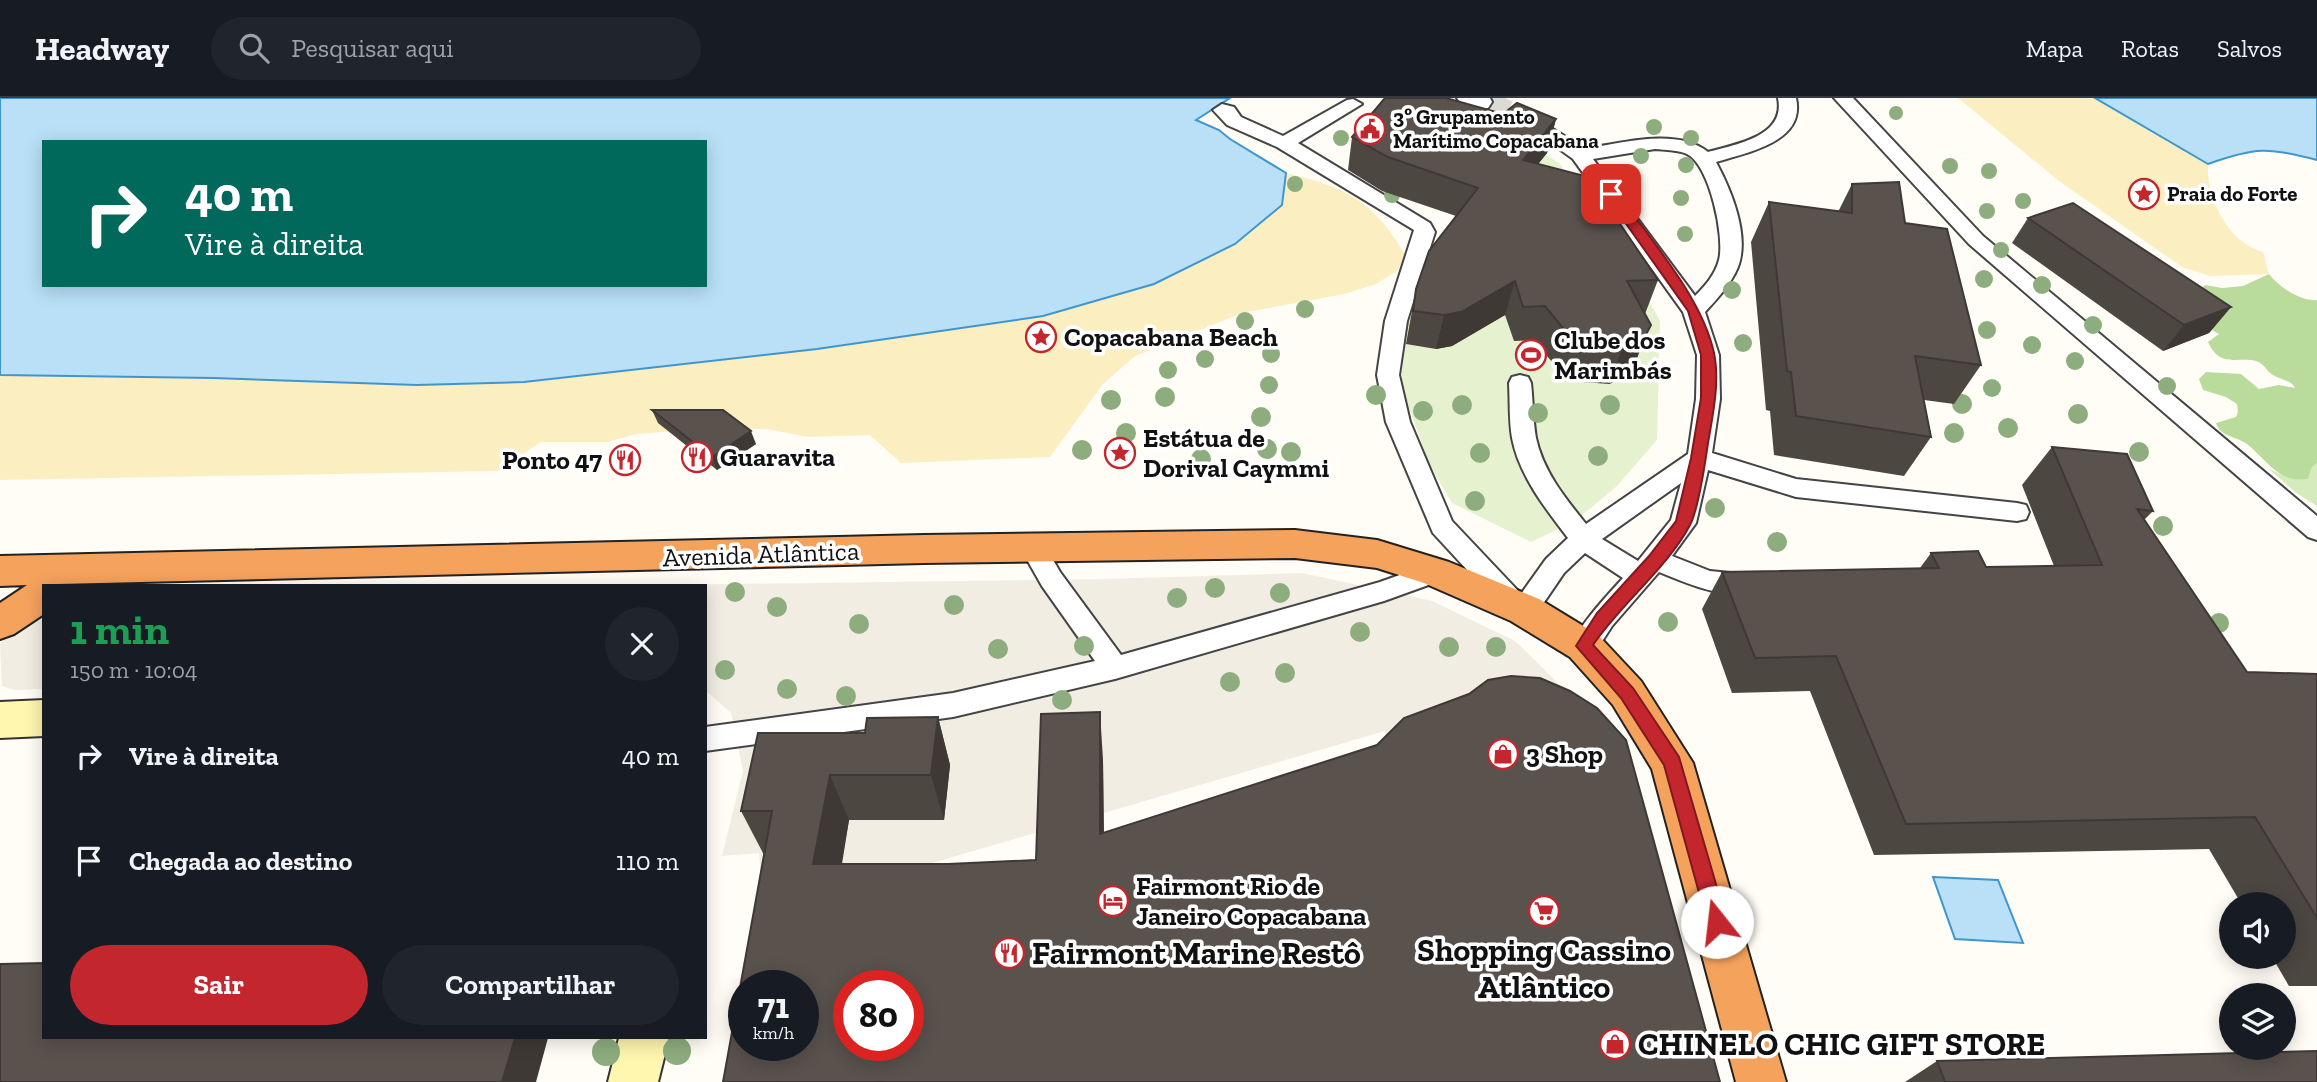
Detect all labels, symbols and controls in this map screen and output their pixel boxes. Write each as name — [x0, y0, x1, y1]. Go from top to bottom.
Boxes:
search box — [211, 17, 701, 80]
text: Headway — [35, 29, 169, 68]
icon: search — [235, 29, 273, 67]
text: Pesquisar aqui — [291, 32, 454, 64]
text: Mapa — [2026, 34, 2083, 63]
text: Rotas — [2121, 34, 2179, 63]
text: Salvos — [2217, 34, 2282, 63]
place label: 3º Grupamento Marítimo Copacabana — [1393, 104, 1599, 153]
public building icon: 3º Grupamento Marítimo Copacabana — [1353, 112, 1387, 146]
pin — [1581, 164, 1641, 224]
text: 40 m — [185, 165, 293, 224]
icon: right — [70, 168, 161, 259]
icon: arrive — [1592, 175, 1630, 213]
place icon: Praia do Forte — [2127, 177, 2161, 211]
place label: Praia do Forte — [2167, 181, 2297, 206]
text: Vire à direita — [185, 225, 364, 263]
place icon: Copacabana Beach — [1024, 320, 1058, 354]
place label: Copacabana Beach — [1064, 321, 1278, 353]
place label: Clube dos Marimbás — [1554, 324, 1672, 386]
sports icon: Clube dos Marimbás — [1514, 338, 1548, 372]
place label: Estátua de Dorival Caymmi — [1143, 422, 1329, 484]
place icon: Estátua de Dorival Caymmi — [1103, 436, 1137, 470]
restaurant icon: Guaravita — [680, 440, 714, 474]
place label: Guaravita — [720, 441, 835, 473]
restaurant icon: Ponto 47 — [608, 443, 642, 477]
place label: Ponto 47 — [502, 444, 602, 476]
street label: Avenida Atlântica — [662, 535, 860, 573]
text: 1 min — [70, 604, 169, 655]
button: close — [605, 607, 679, 681]
text: 150 m · 10:04 — [70, 656, 197, 684]
icon: right — [70, 737, 108, 775]
shop icon: 3 Shop — [1486, 737, 1520, 771]
place label: 3 Shop — [1526, 738, 1603, 770]
text: Vire à direita — [129, 740, 279, 772]
text: 40 m — [622, 740, 679, 772]
icon: arrive — [70, 842, 108, 880]
text: Chegada ao destino — [129, 845, 352, 877]
text: 110 m — [616, 845, 679, 877]
place label: Fairmont Rio de Janeiro Copacabana — [1136, 870, 1367, 932]
hotel icon: Fairmont Rio de Janeiro Copacabana — [1096, 884, 1130, 918]
position arrow — [1680, 885, 1754, 959]
map controls — [2219, 892, 2296, 1060]
button: sound — [2219, 892, 2296, 969]
supermarket icon: Shopping Cassino Atlântico — [1527, 894, 1561, 928]
place label: Shopping Cassino Atlântico — [1417, 931, 1671, 1006]
place label: Fairmont Marine Restô — [1032, 934, 1361, 972]
restaurant icon: Fairmont Marine Restô — [992, 936, 1026, 970]
button: Sair — [70, 945, 368, 1025]
button: Compartilhar — [382, 945, 679, 1025]
speed limit sign: 80 — [833, 970, 924, 1061]
button: layers — [2219, 983, 2296, 1060]
text: 71 — [758, 985, 789, 1027]
text: km/h — [753, 1022, 794, 1044]
place label: CHINELO CHIC GIFT STORE — [1638, 1025, 2045, 1063]
shop icon: CHINELO CHIC GIFT STORE — [1598, 1027, 1632, 1061]

